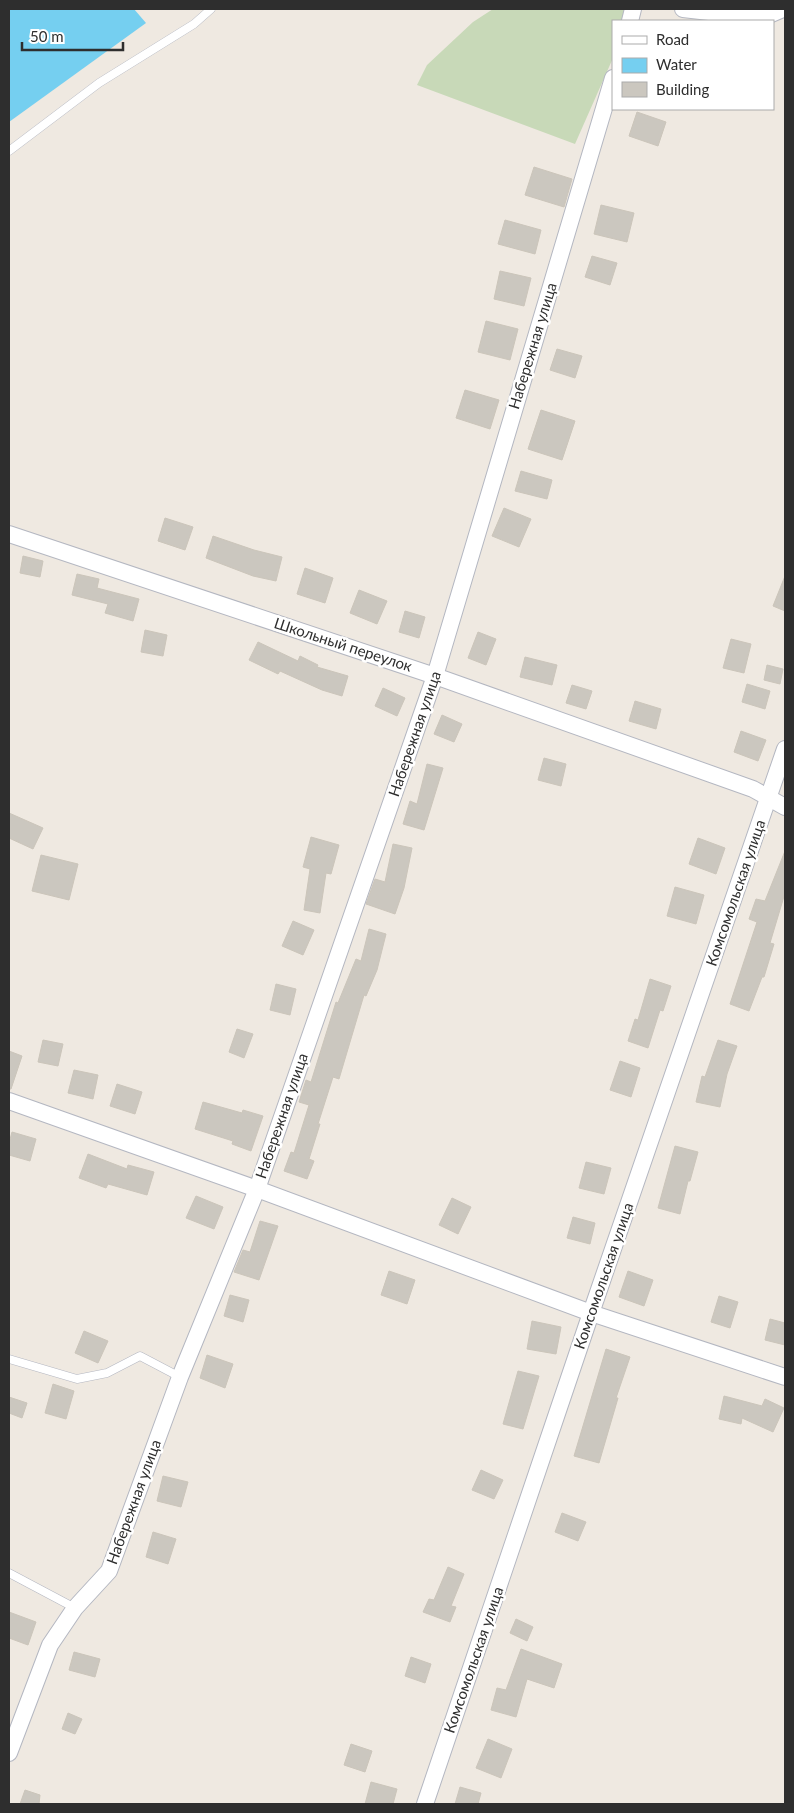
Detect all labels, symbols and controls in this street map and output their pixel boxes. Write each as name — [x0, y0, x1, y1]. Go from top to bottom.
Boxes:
scale bar — [22, 20, 124, 52]
legend — [612, 20, 774, 110]
text: 50 m — [30, 27, 64, 45]
text: Road — [656, 30, 689, 48]
text: Water — [656, 55, 697, 73]
text: Building — [656, 80, 709, 98]
street label: Набережная улица — [504, 280, 560, 411]
street label: Школьный переулок — [272, 613, 415, 675]
street label: Набережная улица — [384, 669, 444, 799]
street label: Комсомольская улица — [702, 817, 769, 968]
street label: Набережная улица — [251, 1051, 311, 1181]
street label: Комсомольская улица — [570, 1200, 637, 1351]
street label: Набережная улица — [102, 1437, 164, 1567]
street label: Комсомольская улица — [440, 1584, 507, 1735]

